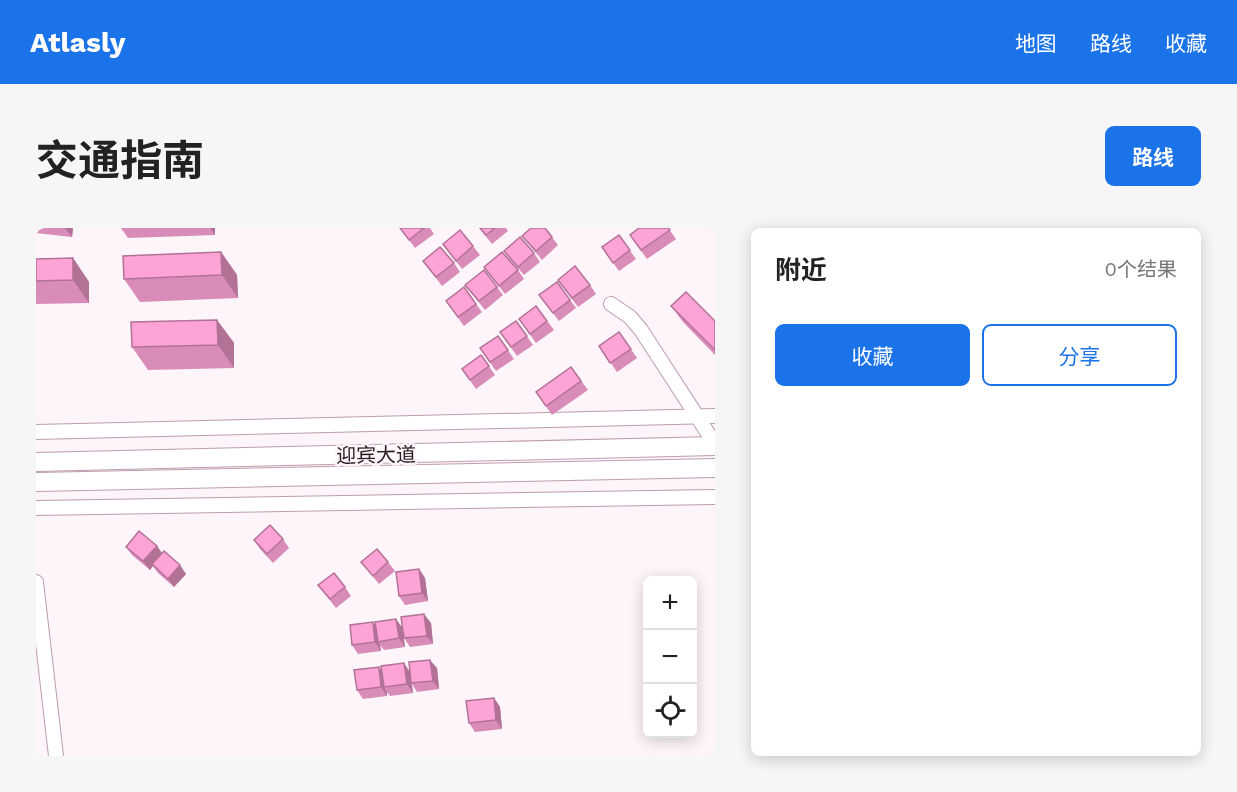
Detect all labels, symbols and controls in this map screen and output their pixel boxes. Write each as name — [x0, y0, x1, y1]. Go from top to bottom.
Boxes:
text: Atlasly — [30, 26, 125, 59]
text: 地图 — [1015, 31, 1057, 56]
text: 路线 — [1090, 31, 1132, 56]
text: 收藏 — [1165, 31, 1207, 56]
button: 路线 — [1105, 126, 1201, 186]
text: 交通指南 — [36, 136, 204, 185]
text: 附近 — [775, 255, 827, 285]
text: 0个结果 — [1105, 257, 1177, 281]
button: 收藏 — [775, 324, 970, 386]
button: 分享 — [982, 324, 1177, 386]
street label: 迎宾大道 — [336, 442, 416, 468]
map controls — [643, 576, 697, 738]
button: + — [643, 576, 697, 630]
button: − — [643, 630, 697, 684]
button: locate — [643, 684, 697, 738]

